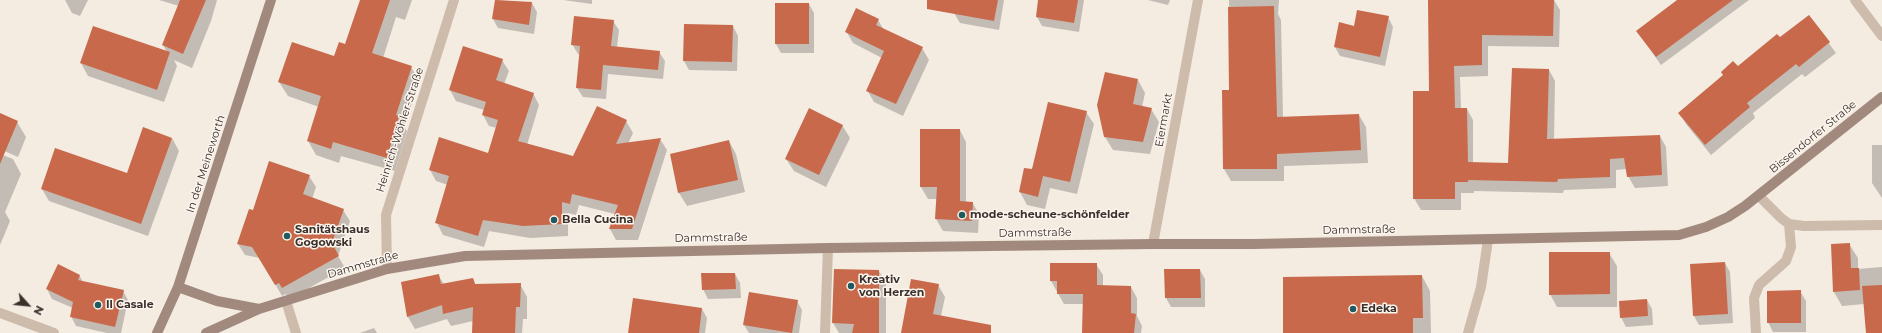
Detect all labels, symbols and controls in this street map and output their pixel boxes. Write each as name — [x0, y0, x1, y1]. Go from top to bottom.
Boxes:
street label: Heinrich-Wöhler-Straße — [374, 66, 426, 194]
street label: Eiermarkt — [1153, 92, 1175, 148]
street label: Bissendorfer Straße — [1767, 98, 1859, 176]
street label: In der Meineworth — [184, 113, 228, 215]
place label: mode-scheune-schönfelder — [970, 208, 1130, 222]
marker: mode-scheune-schönfelder — [957, 210, 967, 220]
place label: Bella Cucina — [562, 213, 633, 227]
marker: Bella Cucina — [549, 215, 559, 225]
place label: Sanitätshaus Gogowski — [295, 223, 370, 249]
street label: Dammstraße — [1322, 223, 1396, 237]
street label: Dammstraße — [998, 226, 1072, 240]
marker: Sanitätshaus Gogowski — [282, 231, 292, 241]
street label: Dammstraße — [674, 231, 748, 245]
street label: Dammstraße — [326, 249, 400, 281]
place label: Kreativ von Herzen — [859, 273, 924, 299]
marker: Kreativ von Herzen — [846, 281, 856, 291]
north arrow — [8, 285, 48, 325]
place label: Il Casale — [106, 298, 154, 312]
marker: Il Casale — [93, 300, 103, 310]
place label: Edeka — [1361, 302, 1397, 316]
text: N — [30, 303, 47, 318]
marker: Edeka — [1348, 304, 1358, 314]

